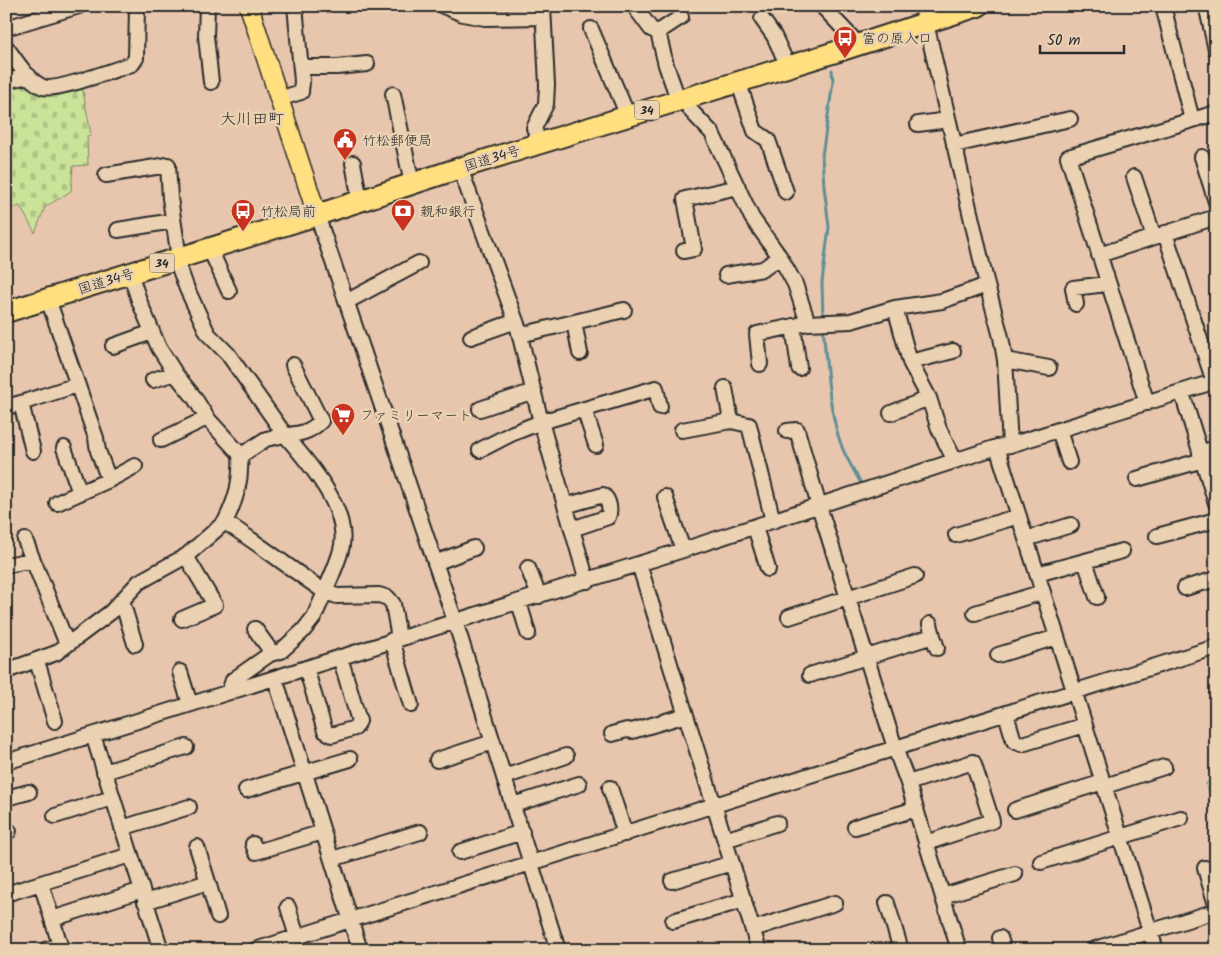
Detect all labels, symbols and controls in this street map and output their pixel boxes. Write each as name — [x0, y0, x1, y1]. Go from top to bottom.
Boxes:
scale bar — [1040, 22, 1123, 54]
bus stop icon: 富の原入口 — [832, 25, 858, 59]
place label: 富の原入口 — [862, 28, 932, 50]
text: 50 m — [1047, 29, 1081, 53]
road number: 34 — [634, 100, 660, 120]
district label: 大川田町 — [220, 107, 284, 132]
public building icon: 竹松郵便局 — [332, 127, 358, 161]
place label: 竹松郵便局 — [362, 130, 432, 152]
street label: 国道34号 — [461, 140, 523, 178]
bus stop icon: 竹松局前 — [230, 198, 256, 232]
bank icon: 親和銀行 — [390, 198, 416, 232]
place label: 竹松局前 — [260, 201, 316, 223]
place label: 親和銀行 — [420, 201, 476, 223]
road number: 34 — [150, 254, 174, 272]
street label: 国道34号 — [75, 263, 137, 301]
supermarket icon: ファミリーマート — [330, 402, 356, 436]
place label: ファミリーマート — [360, 405, 472, 427]

